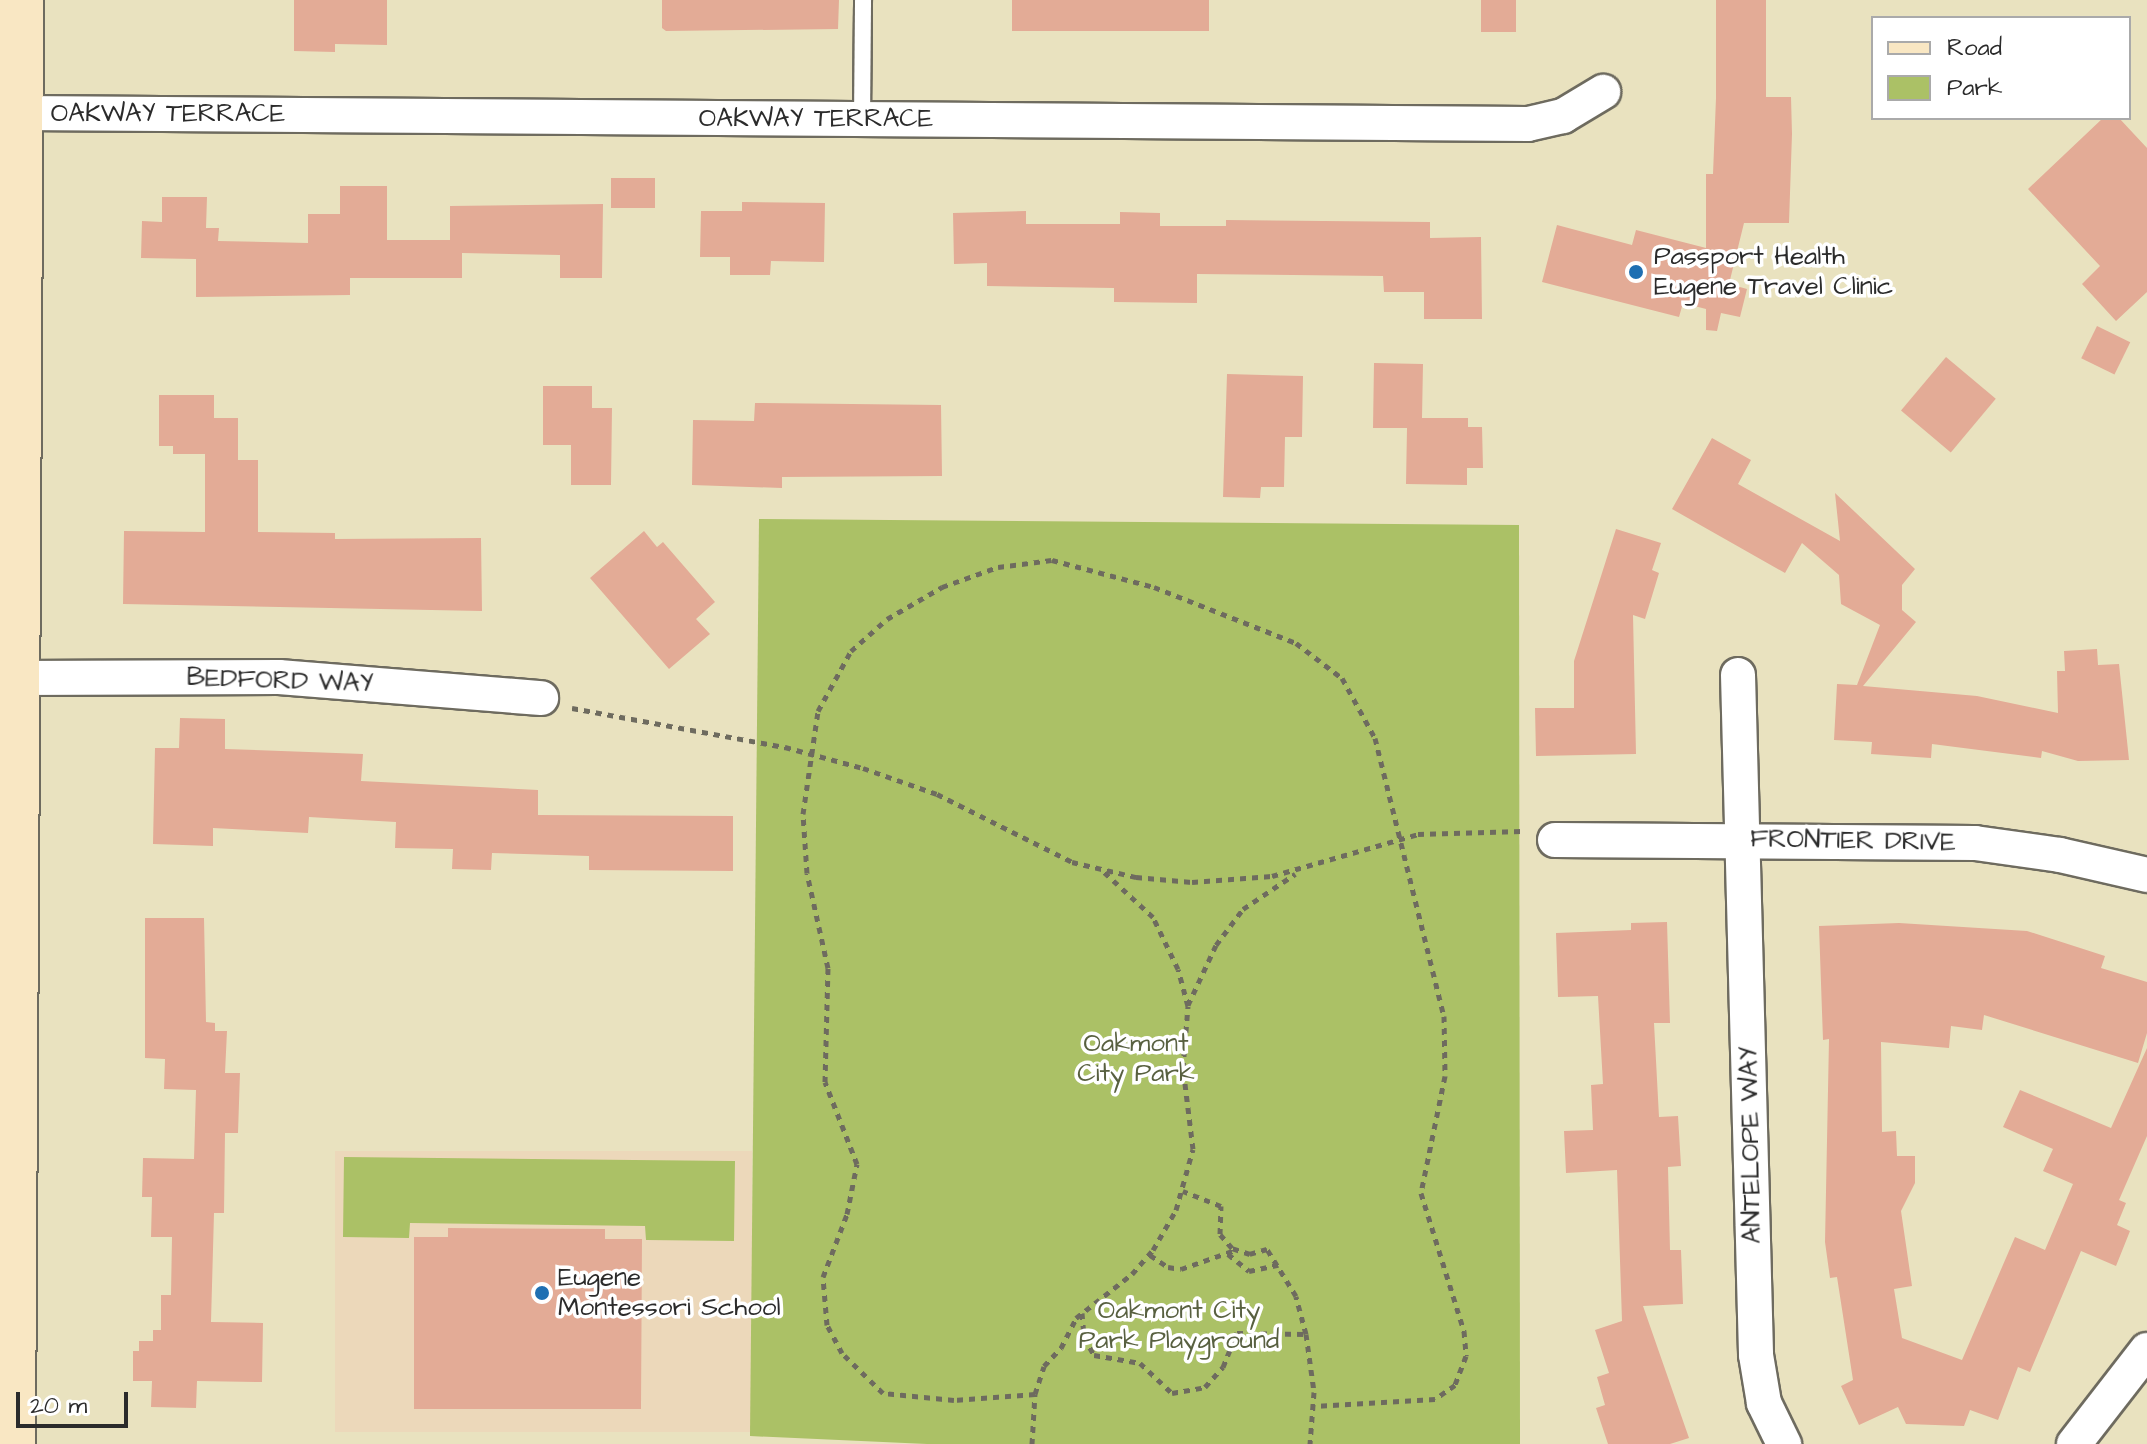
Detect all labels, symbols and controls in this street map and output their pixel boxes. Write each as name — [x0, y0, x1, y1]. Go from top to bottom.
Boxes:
legend — [1871, 16, 2131, 120]
text: Road — [1947, 31, 2002, 65]
text: Park — [1947, 71, 2003, 105]
street label: OAKWAY TERRACE — [51, 98, 285, 130]
street label: OAKWAY TERRACE — [699, 103, 933, 135]
place label: Passport Health Eugene Travel Clinic — [1654, 241, 1893, 302]
marker: Passport Health Eugene Travel Clinic — [1625, 261, 1647, 283]
street label: BEDFORD WAY — [186, 662, 374, 700]
street label: FRONTIER DRIVE — [1750, 824, 1956, 858]
park label: Oakmont City Park — [1077, 1028, 1195, 1090]
street label: ANTELOPE WAY — [1734, 1046, 1768, 1244]
place label: Eugene Montessori School — [558, 1262, 780, 1324]
marker: Eugene Montessori School — [533, 1284, 551, 1302]
park label: Oakmont City Park Playground — [1079, 1295, 1279, 1356]
scale bar — [20, 1376, 132, 1426]
text: 20 m — [30, 1389, 87, 1423]

